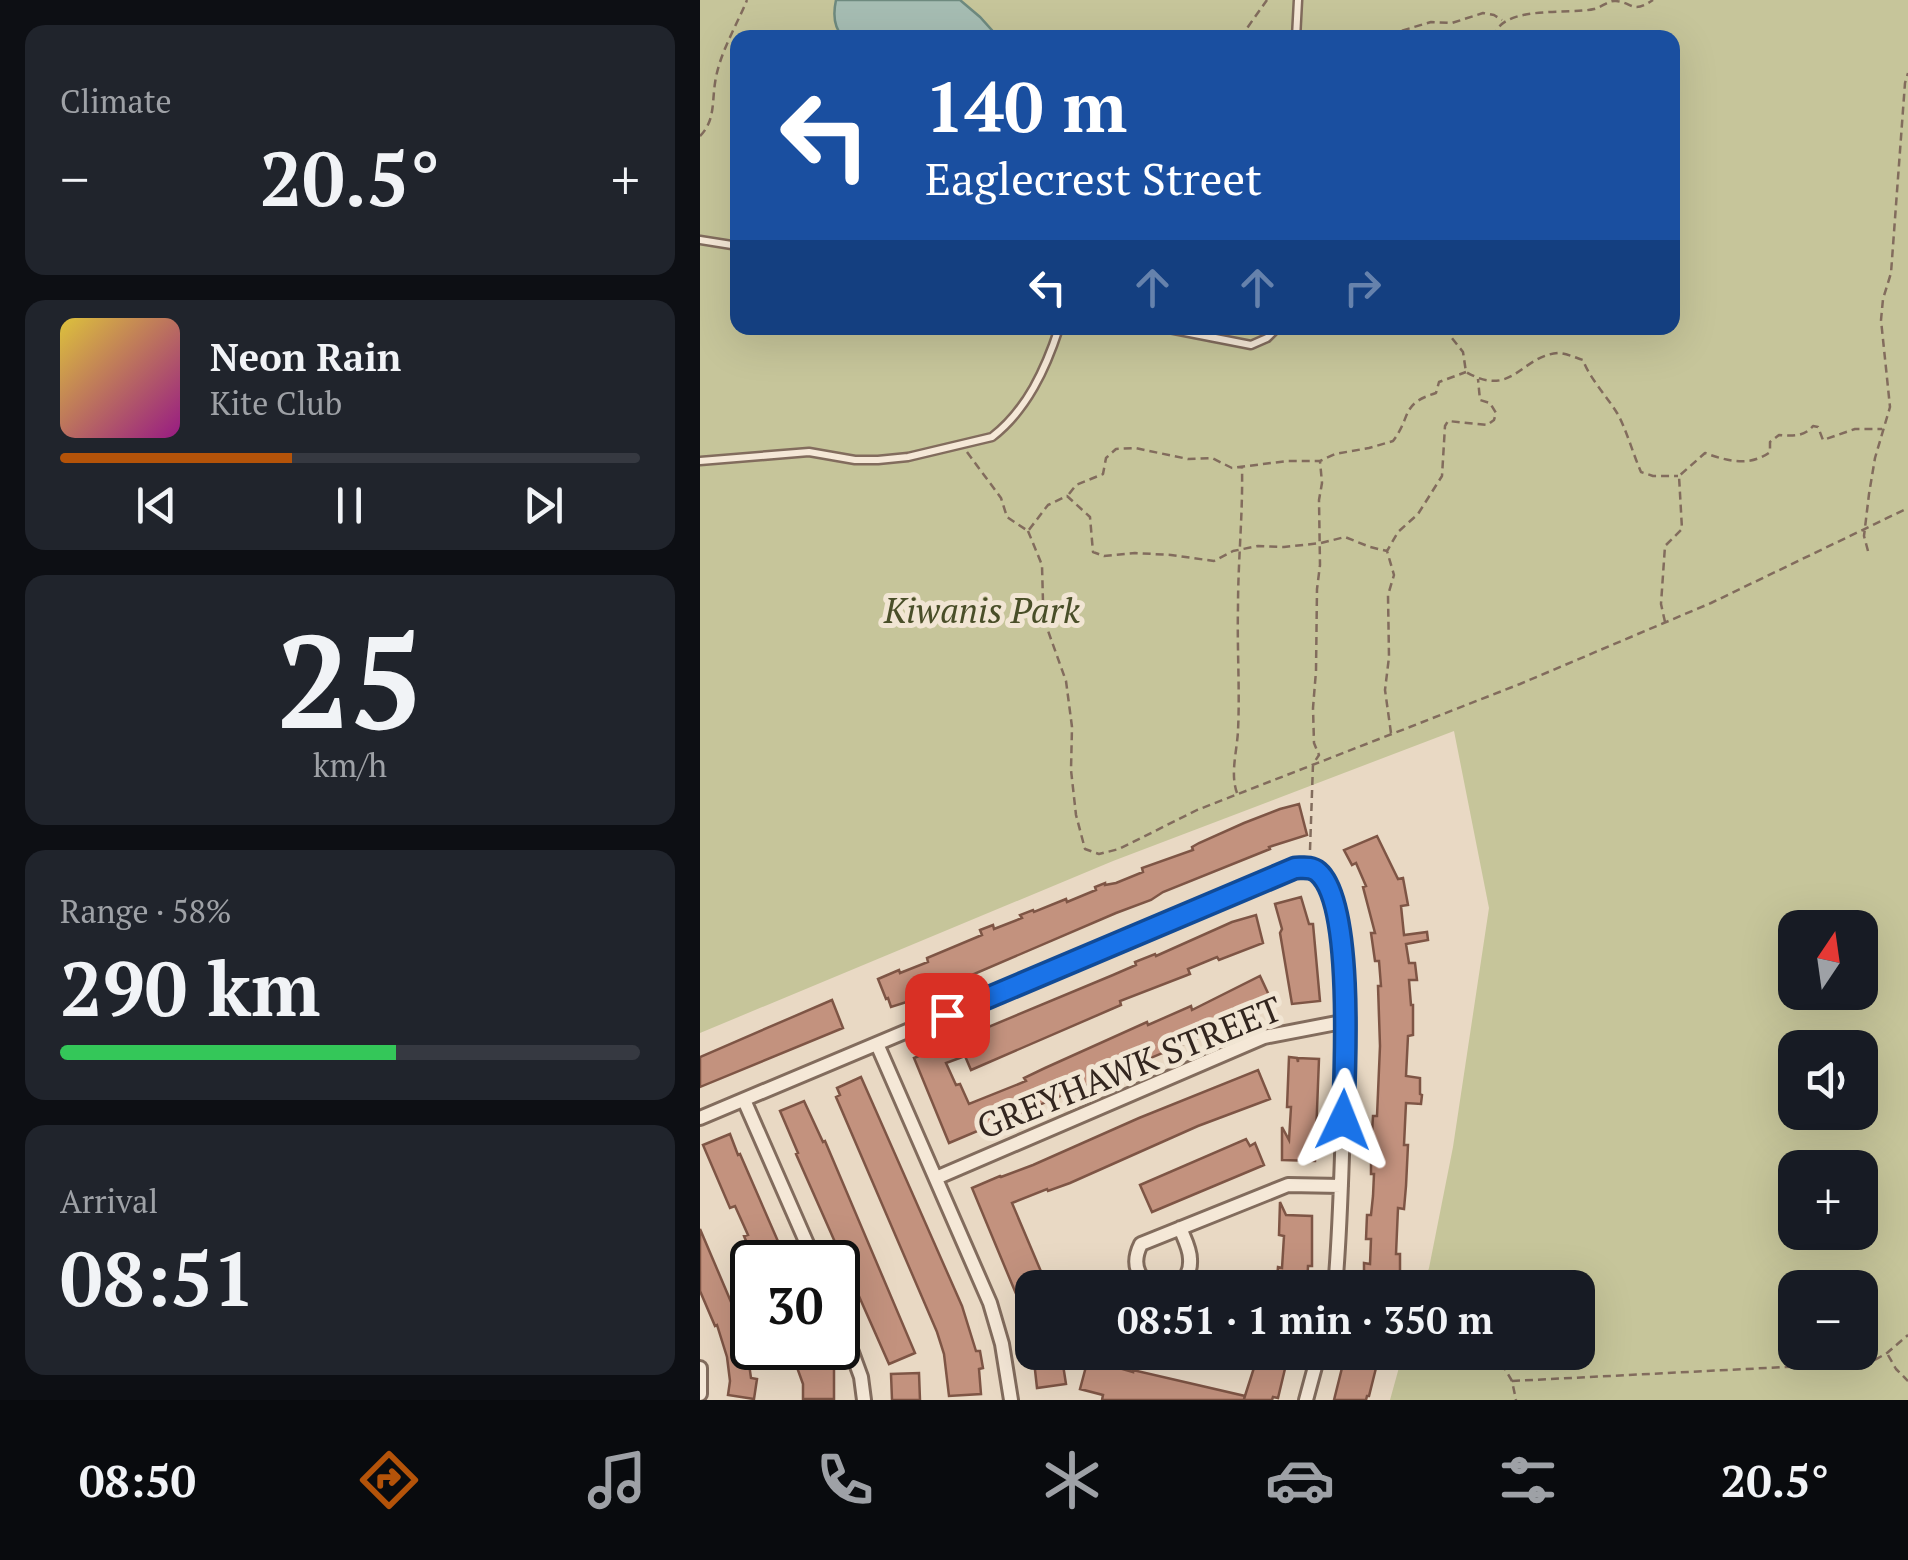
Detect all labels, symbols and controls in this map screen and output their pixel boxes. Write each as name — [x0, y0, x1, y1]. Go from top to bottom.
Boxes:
text: 140 m — [925, 59, 1127, 152]
icon: left — [760, 70, 890, 200]
text: Climate — [60, 80, 172, 122]
text: 20.5° — [260, 128, 440, 227]
text: − — [60, 142, 89, 215]
text: + — [611, 142, 640, 215]
text: Eaglecrest Street — [925, 148, 1262, 208]
icon: left — [1020, 260, 1075, 315]
icon: ahead — [1125, 260, 1180, 315]
icon: ahead — [1230, 260, 1285, 315]
icon: right — [1335, 260, 1390, 315]
text: Neon Rain — [210, 332, 401, 382]
text: Kite Club — [210, 382, 342, 424]
icon: previous — [129, 478, 184, 533]
icon: pause — [322, 478, 377, 533]
icon: next — [516, 478, 571, 533]
park label: Kiwanis Park — [883, 587, 1080, 633]
text: 25 — [277, 593, 423, 765]
text: km/h — [313, 744, 387, 786]
text: Range · 58% — [60, 890, 232, 932]
north arrow — [1778, 910, 1878, 1010]
map controls — [1778, 910, 1878, 1370]
text: 290 km — [60, 938, 320, 1037]
pin — [905, 973, 990, 1058]
street label: GREYHAWK STREET — [970, 985, 1288, 1149]
icon: arrive — [920, 988, 975, 1043]
button: sound — [1778, 1030, 1878, 1130]
position arrow — [1291, 1068, 1395, 1172]
button: + — [1778, 1150, 1878, 1250]
text: Arrival — [60, 1180, 158, 1222]
text: 08:51 — [60, 1228, 255, 1327]
speed limit sign: 30 — [730, 1240, 860, 1370]
button: − — [1778, 1270, 1878, 1370]
text: 08:51 · 1 min · 350 m — [1117, 1295, 1493, 1345]
icon: directions — [354, 1445, 424, 1515]
icon: music — [582, 1445, 652, 1515]
icon: phone — [810, 1445, 880, 1515]
icon: climate — [1037, 1445, 1107, 1515]
icon: car — [1265, 1445, 1335, 1515]
icon: filters — [1493, 1445, 1563, 1515]
text: 08:50 — [79, 1450, 196, 1510]
text: 20.5° — [1721, 1450, 1829, 1510]

